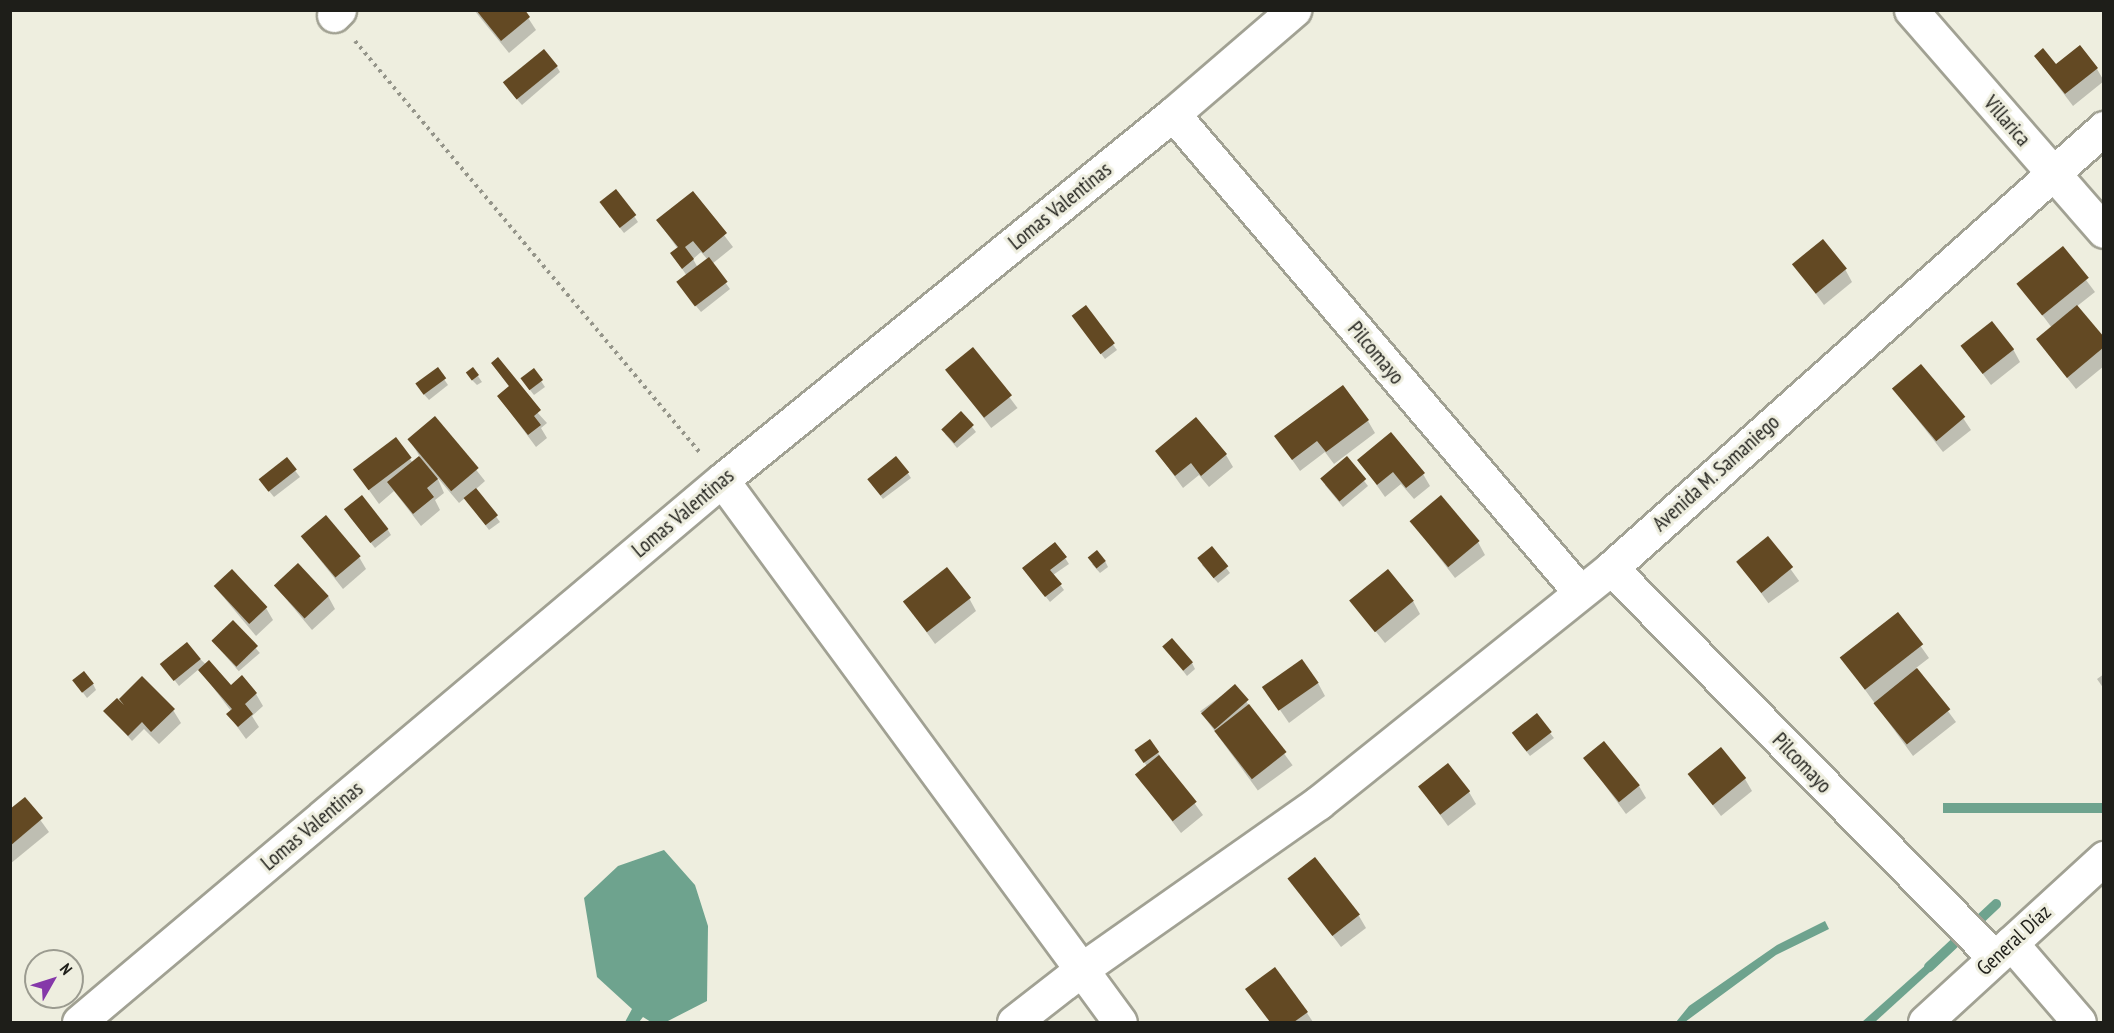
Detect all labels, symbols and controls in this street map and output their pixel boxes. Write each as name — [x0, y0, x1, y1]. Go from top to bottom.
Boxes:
street label: Villarica — [1978, 91, 2036, 151]
street label: Lomas Valentinas — [1003, 157, 1117, 255]
street label: Pilcomayo — [1343, 316, 1409, 390]
street label: Avenida M. Samaniego — [1647, 409, 1785, 537]
street label: Lomas Valentinas — [627, 463, 739, 563]
street label: Pilcomayo — [1767, 728, 1837, 798]
street label: Lomas Valentinas — [256, 776, 368, 876]
street label: General Díaz — [1972, 899, 2056, 981]
north arrow — [24, 949, 84, 1009]
text: N — [56, 959, 77, 979]

